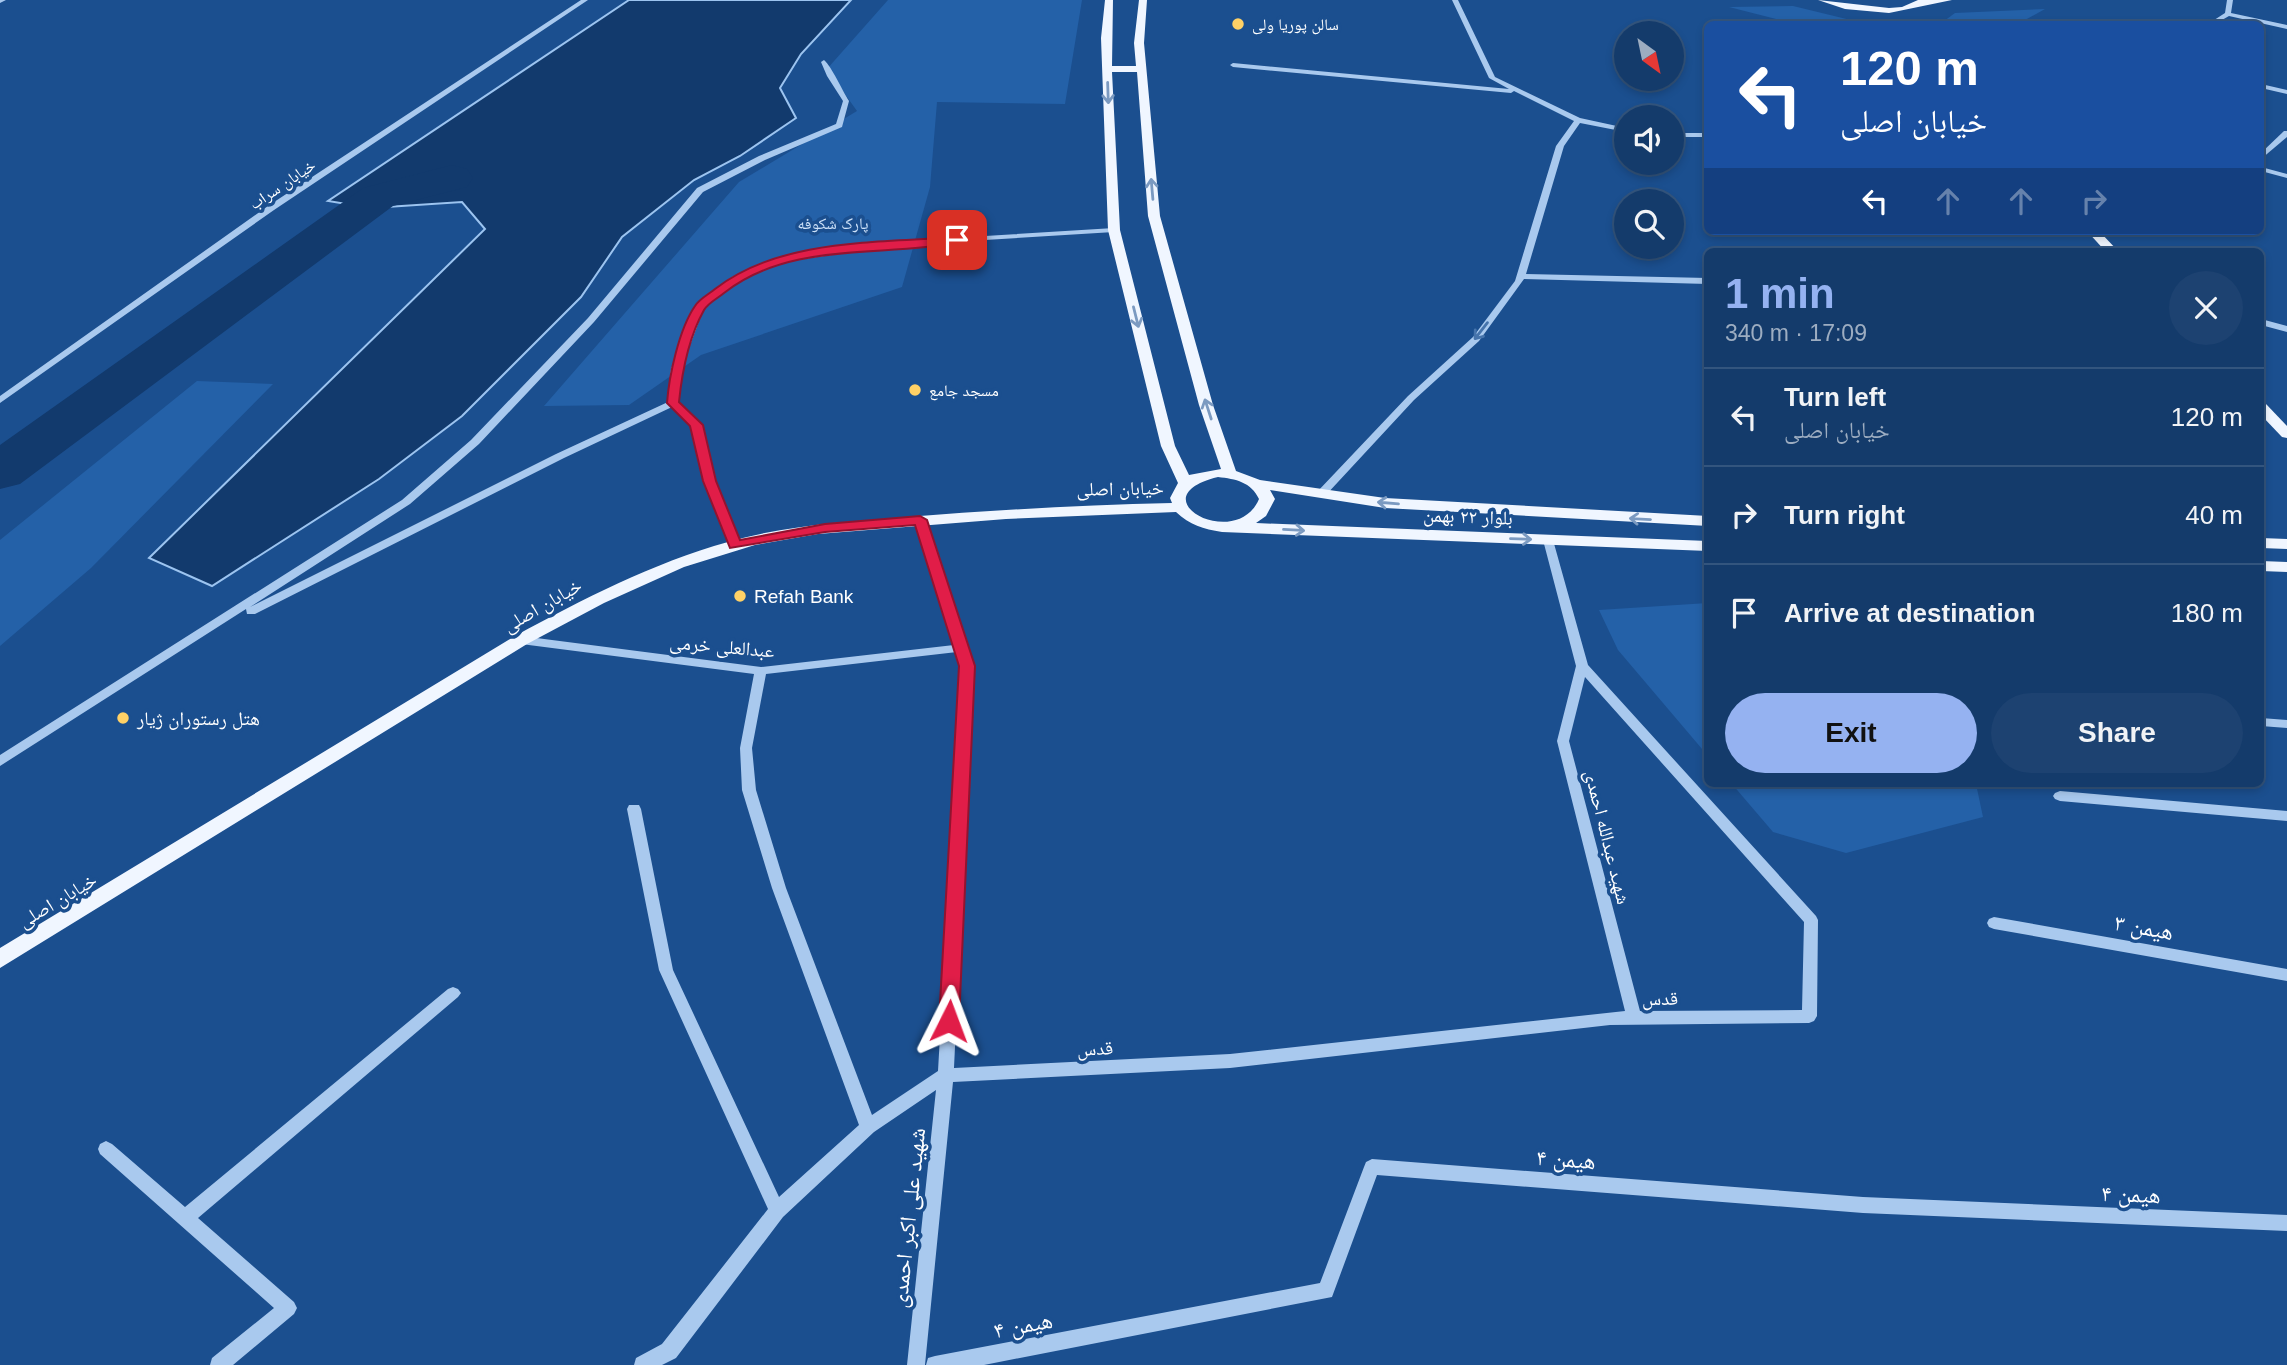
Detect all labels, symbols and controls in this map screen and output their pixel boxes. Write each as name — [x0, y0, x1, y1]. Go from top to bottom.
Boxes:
marker: سالن پوریا ولی — [1230, 16, 1246, 32]
place label: سالن پوریا ولی — [1252, 16, 1339, 35]
north arrow — [1614, 21, 1684, 91]
map controls — [1614, 21, 1684, 259]
text: 120 m — [1840, 41, 1979, 95]
icon: left — [1725, 49, 1816, 140]
one-way arrow — [1102, 81, 1115, 104]
text: خیابان اصلی — [1840, 103, 1987, 139]
button: sound — [1614, 105, 1684, 175]
street label: خیابان سراب — [246, 156, 319, 214]
one-way arrow — [1145, 178, 1158, 201]
icon: left — [1856, 182, 1894, 220]
icon: ahead — [1929, 182, 1967, 220]
icon: ahead — [2002, 182, 2040, 220]
icon: right — [2075, 182, 2113, 220]
button: search — [1614, 189, 1684, 259]
pin — [927, 210, 987, 270]
park label: پارک شکوفه — [797, 215, 869, 233]
icon: arrive — [938, 221, 976, 259]
text: 1 min — [1725, 270, 1835, 317]
button: close — [2169, 271, 2243, 345]
one-way arrow — [1130, 305, 1143, 328]
text: 340 m · 17:09 — [1725, 320, 1867, 346]
one-way arrow — [1474, 322, 1489, 340]
marker: مسجد جامع — [907, 382, 923, 398]
place label: مسجد جامع — [929, 382, 999, 401]
text: Turn left — [1784, 382, 1886, 412]
icon: left — [1725, 398, 1763, 436]
one-way arrow — [1201, 399, 1213, 421]
text: 120 m — [2171, 402, 2243, 432]
text: خیابان اصلی — [1784, 417, 1890, 443]
street label: خیابان اصلی — [1076, 477, 1164, 501]
one-way arrow — [1378, 496, 1400, 509]
icon: right — [1725, 496, 1763, 534]
text: Turn right — [1784, 500, 1905, 530]
text: 40 m — [2185, 500, 2243, 530]
street label: بلوار ۲۲ بهمن — [1423, 504, 1513, 530]
one-way arrow — [1629, 512, 1652, 525]
one-way arrow — [1282, 524, 1305, 537]
one-way arrow — [1510, 533, 1533, 546]
street label: خیابان اصلی — [499, 575, 586, 637]
place label: Refah Bank — [754, 586, 854, 607]
marker: Refah Bank — [732, 588, 748, 604]
icon: arrive — [1725, 594, 1763, 632]
text: Arrive at destination — [1784, 598, 2035, 628]
text: 180 m — [2171, 598, 2243, 628]
street label: عبدالعلی خرمی — [669, 631, 776, 663]
button: Exit — [1725, 693, 1977, 773]
button: Share — [1991, 693, 2243, 773]
place label: هتل رستوران ژیار — [136, 708, 260, 730]
marker: هتل رستوران ژیار — [115, 710, 131, 726]
street label: شهید عبدالله احمدی — [1580, 768, 1634, 907]
street label: خیابان اصلی — [14, 869, 101, 933]
street label: هیمن ۳ — [2112, 909, 2176, 946]
position arrow — [912, 984, 986, 1058]
street label: قدس — [1642, 988, 1678, 1010]
street label: قدس — [1076, 1037, 1114, 1061]
street label: شهید علی اکبر احمدی — [886, 1127, 931, 1309]
street label: هیمن ۴ — [1535, 1144, 1597, 1175]
street label: هیمن ۴ — [2101, 1180, 2161, 1209]
street label: هیمن ۴ — [991, 1307, 1055, 1344]

